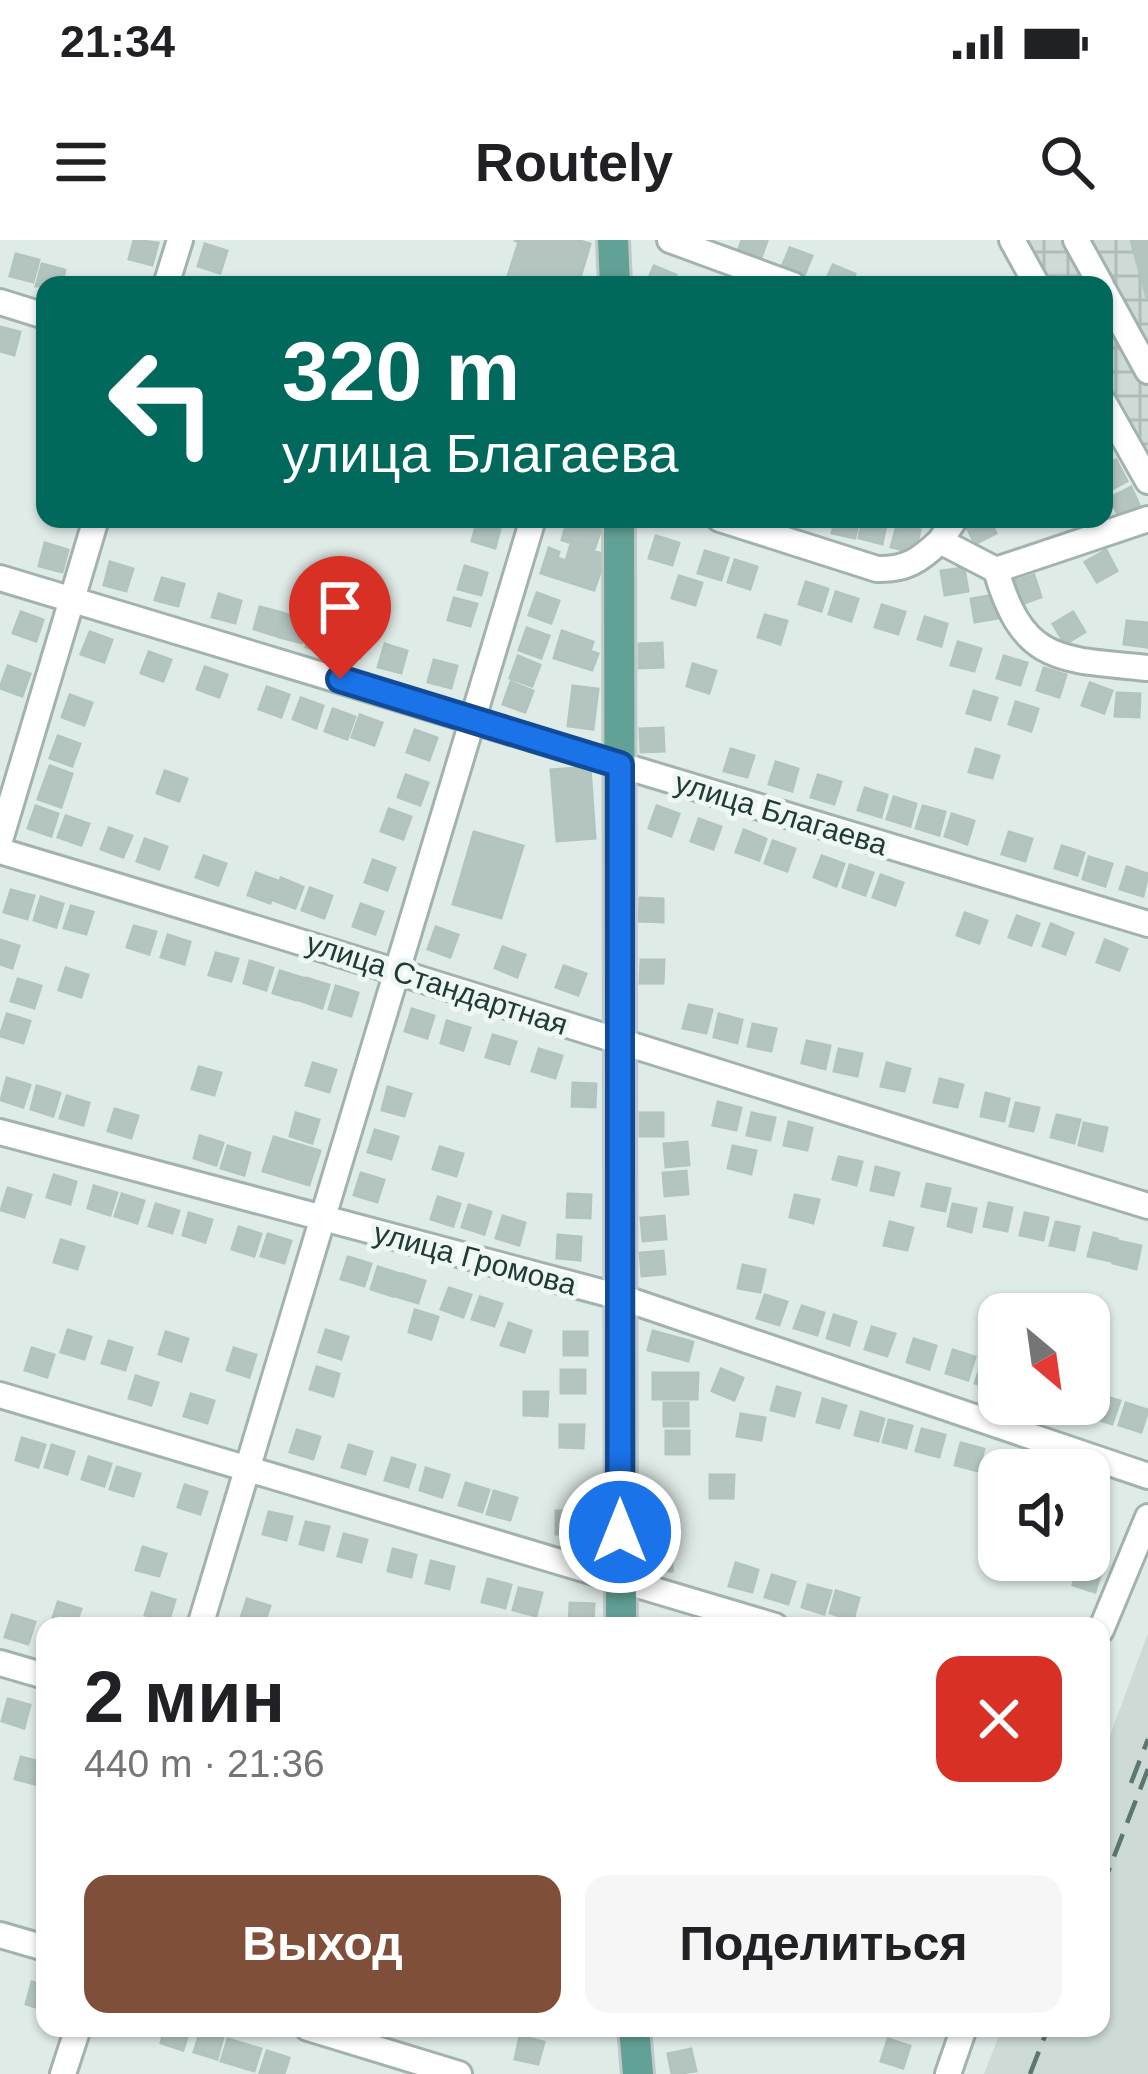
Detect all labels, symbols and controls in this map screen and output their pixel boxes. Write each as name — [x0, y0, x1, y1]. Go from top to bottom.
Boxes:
text: 21:34 — [60, 16, 175, 67]
icon: menu — [48, 129, 114, 195]
icon: search — [1034, 129, 1100, 195]
text: Routely — [475, 132, 673, 192]
icon: left — [84, 324, 240, 480]
text: 320 m — [282, 324, 520, 418]
text: улица Благаева — [282, 423, 679, 483]
pin — [289, 556, 391, 679]
icon: arrive — [307, 574, 373, 640]
street label: улица Благаева — [671, 766, 892, 862]
street label: улица Стандартная — [302, 926, 572, 1041]
street label: улица Громова — [370, 1216, 580, 1301]
north arrow — [978, 1293, 1110, 1425]
map controls — [978, 1293, 1110, 1581]
button: sound — [978, 1449, 1110, 1581]
position arrow — [557, 1469, 683, 1595]
button: close — [936, 1656, 1062, 1782]
text: 2 мин — [84, 1657, 285, 1737]
text: 440 m · 21:36 — [84, 1742, 325, 1785]
button: Выход — [84, 1875, 561, 2013]
button: Поделиться — [585, 1875, 1062, 2013]

